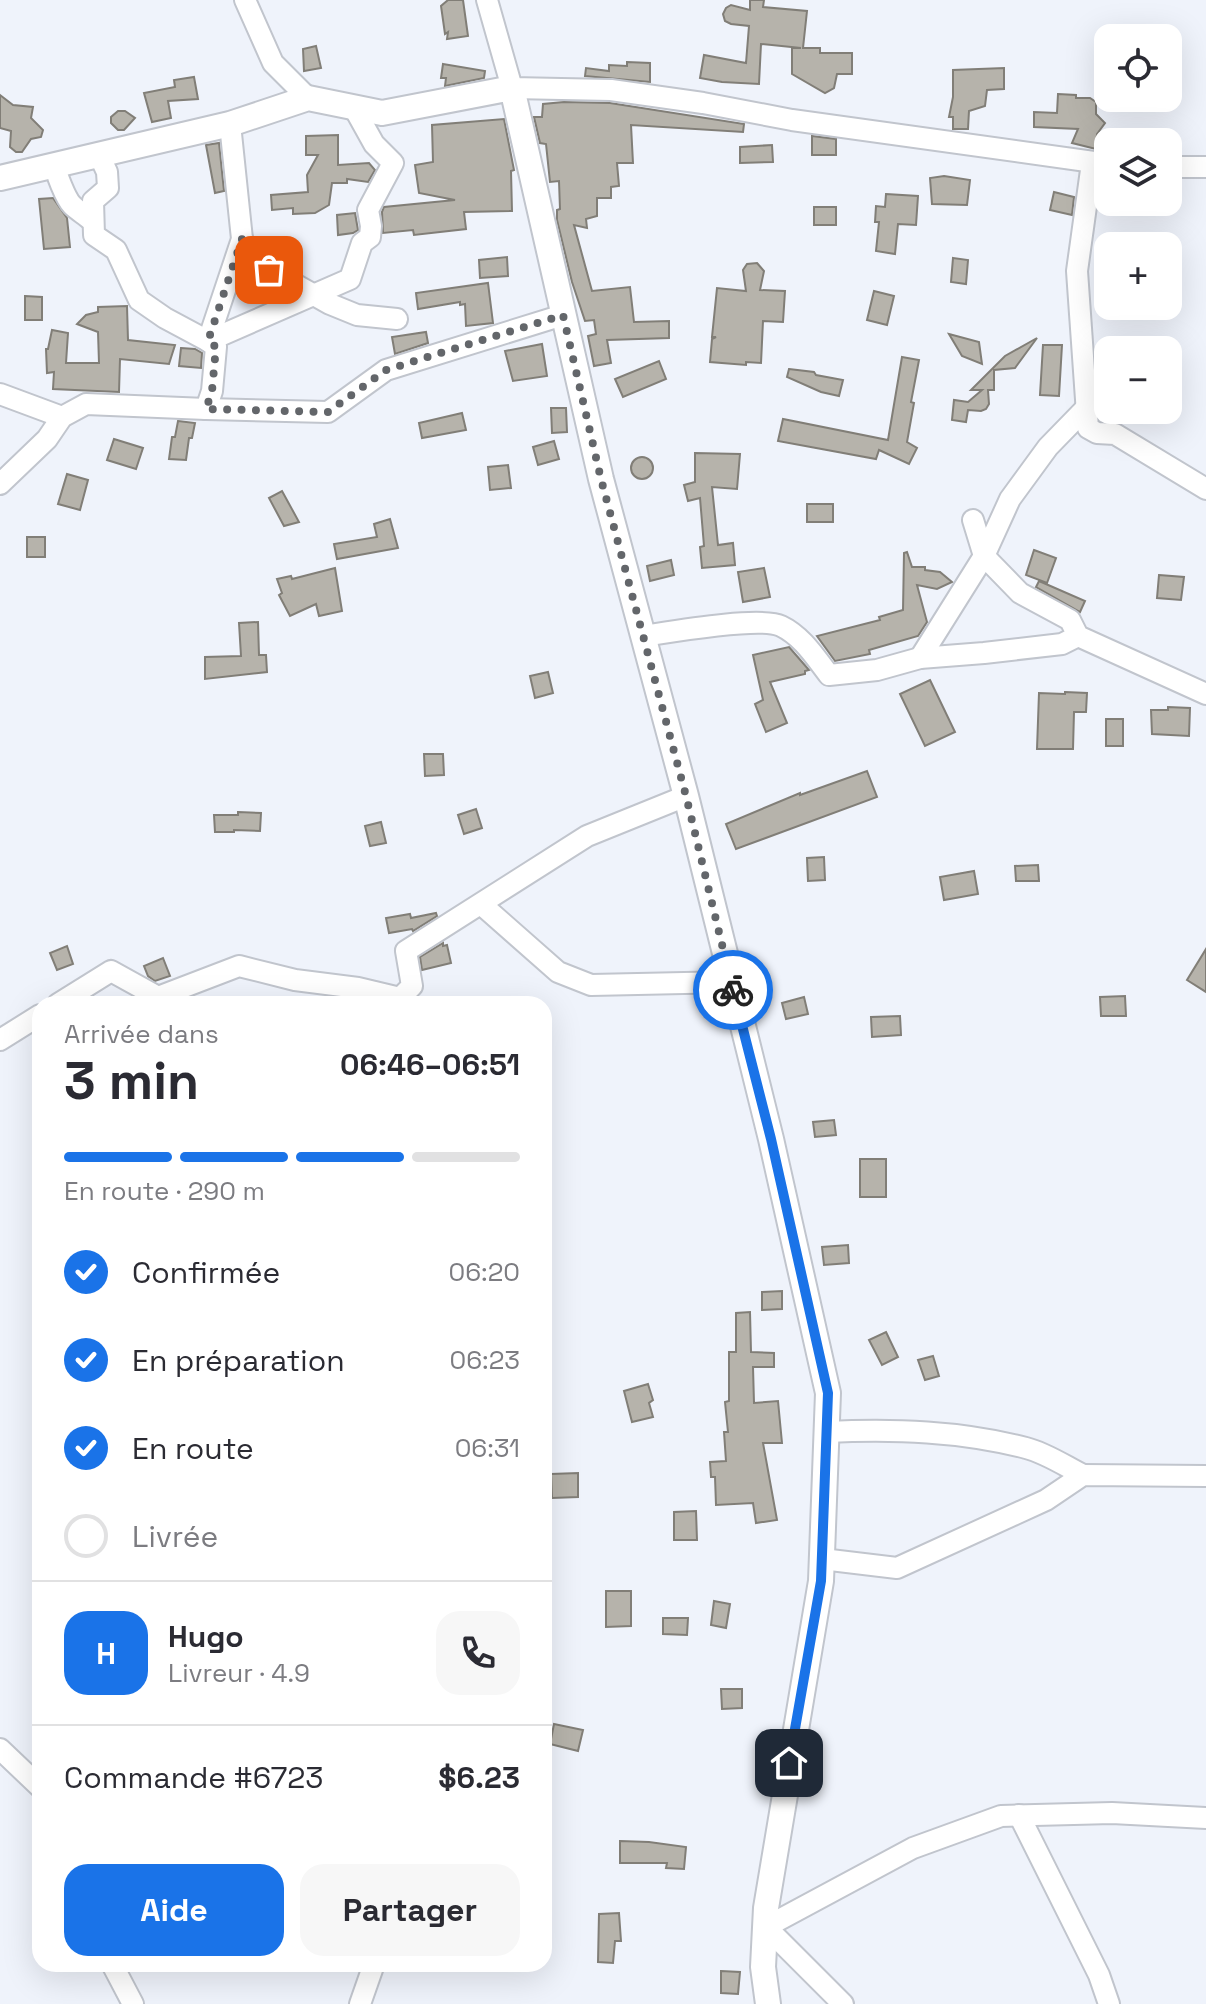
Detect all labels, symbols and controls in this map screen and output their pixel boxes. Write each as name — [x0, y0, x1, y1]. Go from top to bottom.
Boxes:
map controls — [1094, 24, 1182, 424]
button: locate — [1094, 24, 1182, 112]
button: layers — [1094, 128, 1182, 216]
button: + — [1094, 232, 1182, 320]
pin — [235, 236, 303, 304]
icon: bag — [247, 248, 291, 292]
button: − — [1094, 336, 1182, 424]
courier — [693, 950, 773, 1030]
icon: bike — [711, 968, 755, 1012]
text: Arrivée dans — [64, 1017, 219, 1051]
text: 06:46–06:51 — [340, 1045, 520, 1084]
text: 3 min — [64, 1048, 199, 1114]
text: En route · 290 m — [64, 1174, 265, 1208]
icon: check — [64, 1250, 108, 1294]
text: Confirmée — [132, 1253, 280, 1292]
text: 06:20 — [448, 1255, 520, 1289]
icon: check — [64, 1338, 108, 1382]
text: En préparation — [132, 1341, 345, 1380]
text: 06:23 — [450, 1343, 520, 1377]
icon: check — [64, 1426, 108, 1470]
text: En route — [132, 1429, 254, 1468]
text: 06:31 — [455, 1431, 520, 1465]
text: Livrée — [132, 1517, 218, 1556]
button: phone — [436, 1611, 520, 1695]
text: Hugo — [168, 1617, 244, 1656]
text: H — [96, 1634, 116, 1673]
text: Livreur · 4.9 — [168, 1656, 310, 1690]
pin — [755, 1729, 823, 1797]
icon: home — [767, 1741, 811, 1785]
text: Commande #6723 — [64, 1758, 323, 1797]
text: $6.23 — [438, 1758, 520, 1797]
button: Aide — [64, 1864, 284, 1956]
button: Partager — [300, 1864, 520, 1956]

